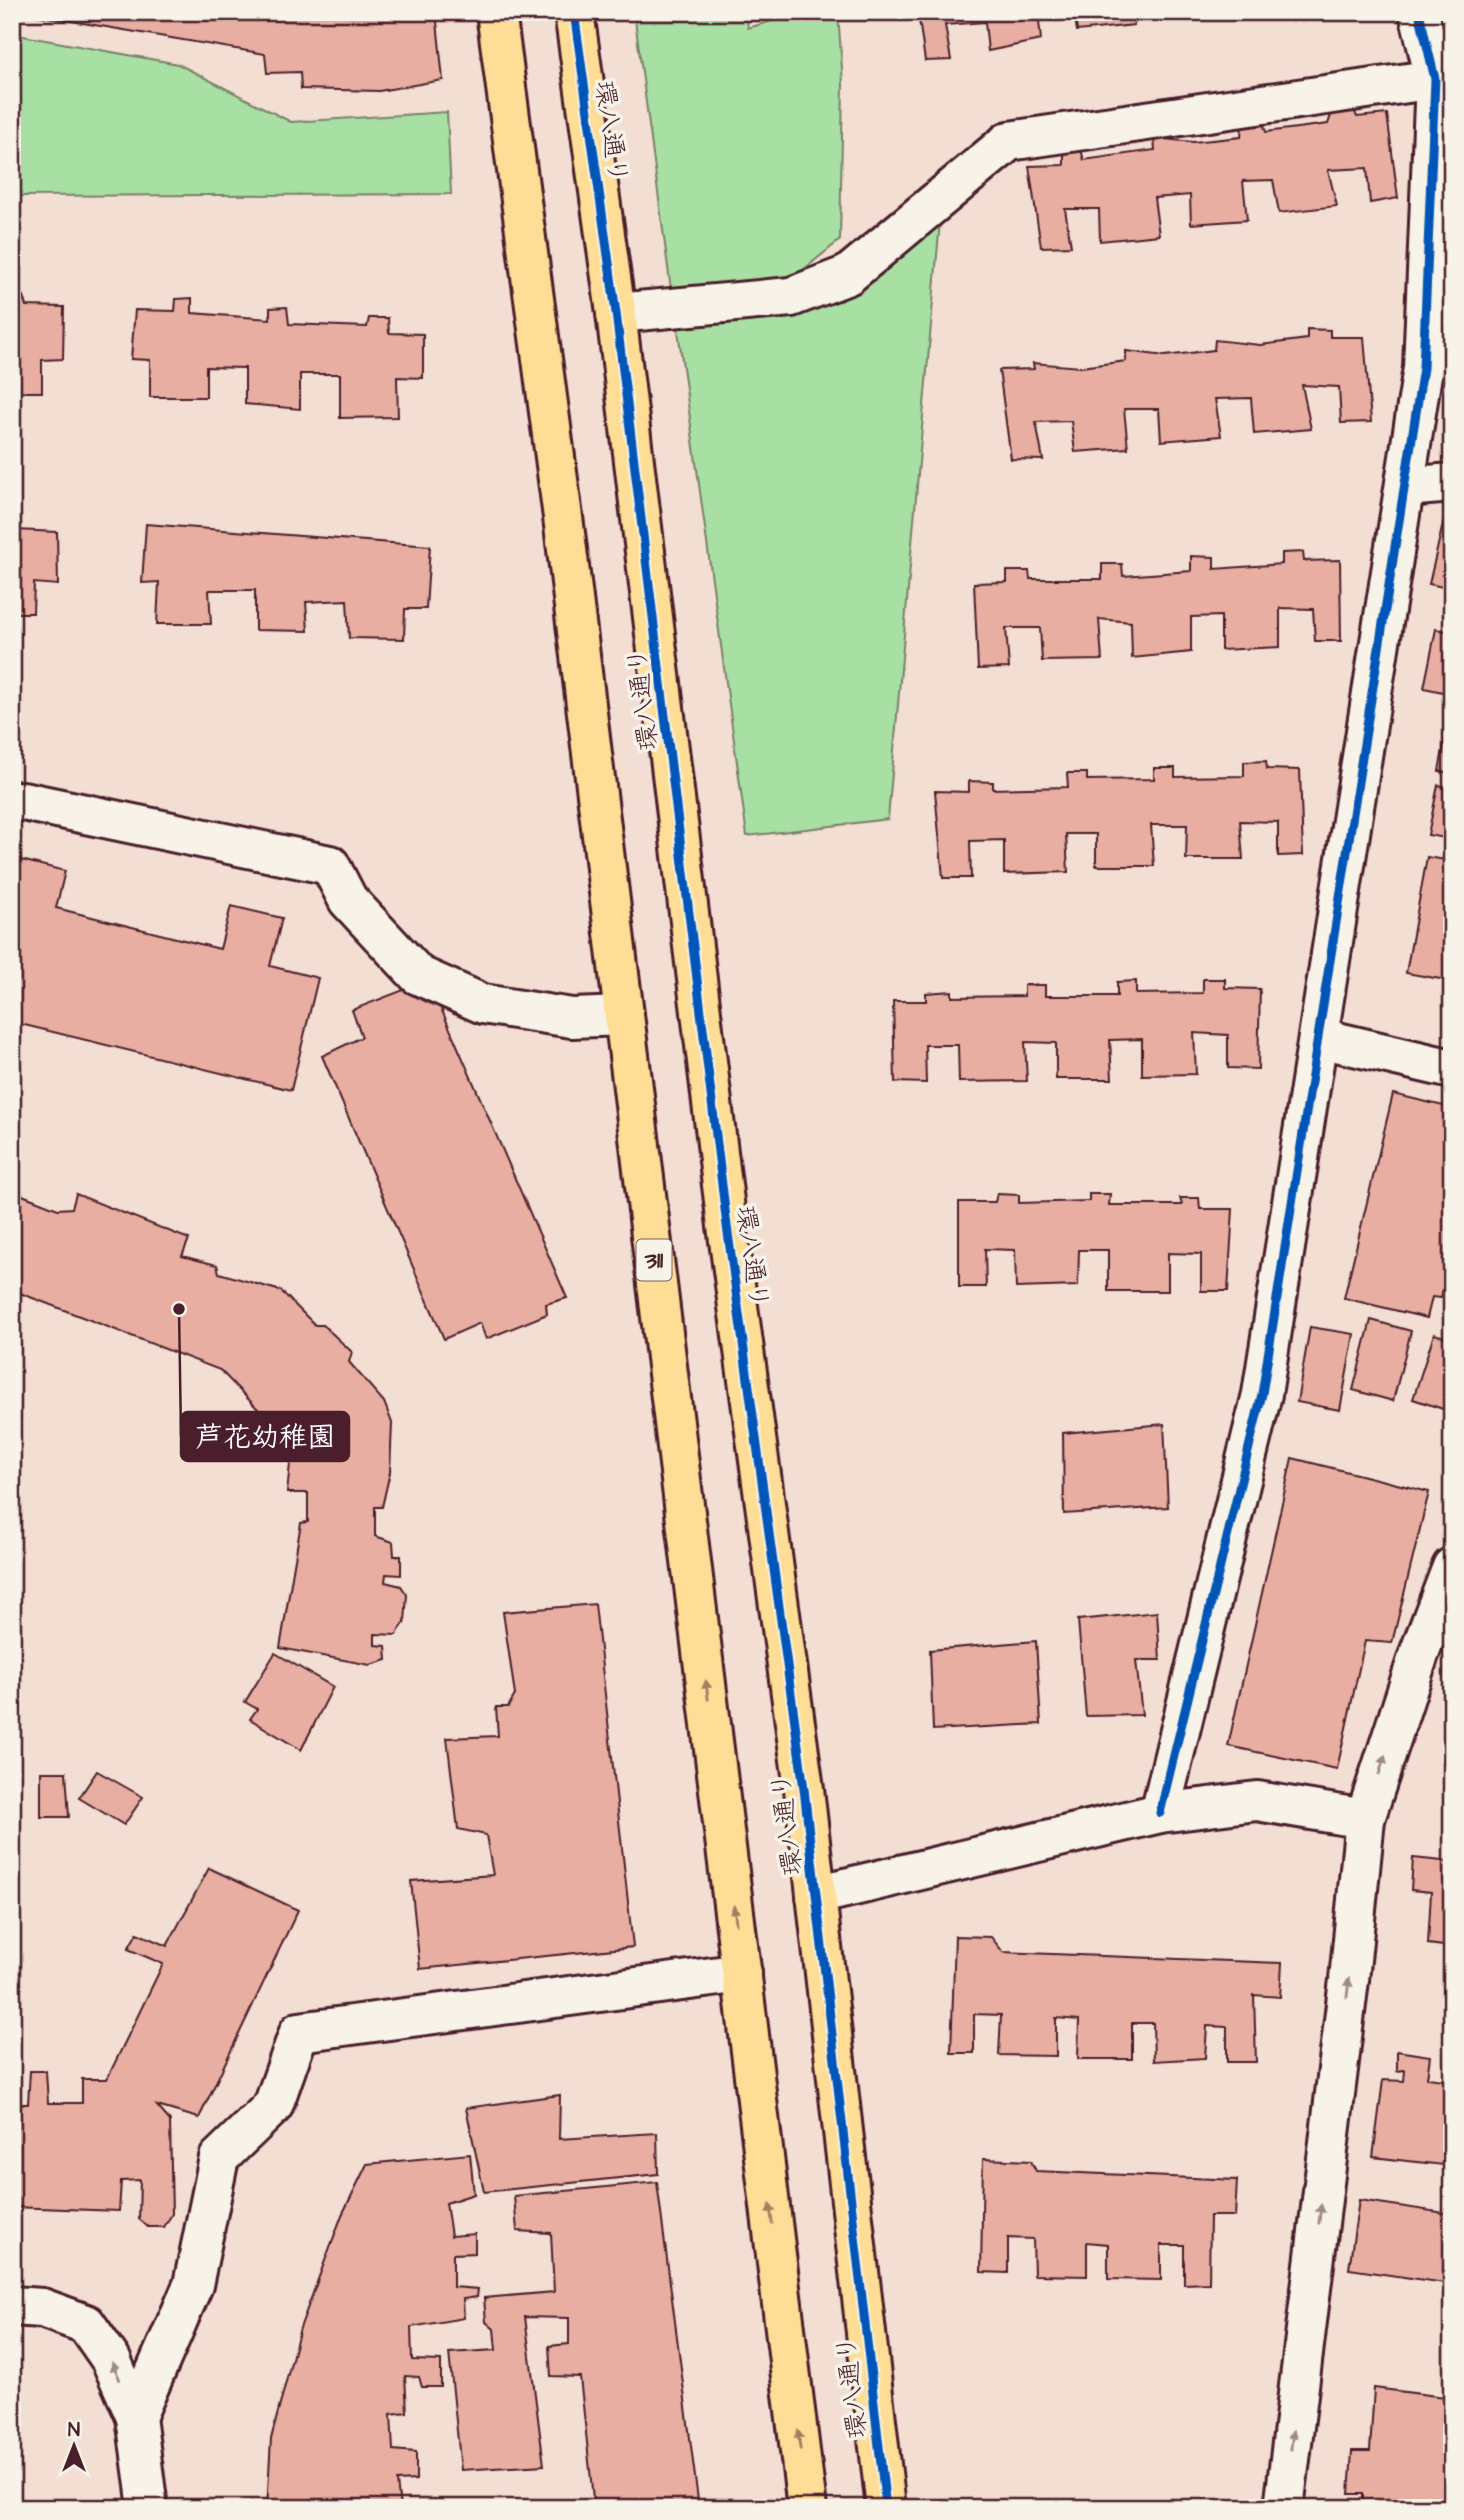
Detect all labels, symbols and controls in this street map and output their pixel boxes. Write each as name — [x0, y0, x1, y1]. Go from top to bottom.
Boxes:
street label: 環八通り — [586, 78, 636, 186]
street label: 環八通り — [619, 645, 667, 753]
street label: 環八通り — [727, 1203, 777, 1311]
road number: 311 — [636, 1240, 672, 1280]
callout: 芦花幼稚園 — [181, 1412, 349, 1461]
text: 芦花幼稚園 — [195, 1418, 335, 1457]
one-way arrow — [701, 1678, 712, 1700]
one-way arrow — [1377, 1754, 1388, 1775]
street label: 環八通り — [763, 1770, 811, 1878]
one-way arrow — [729, 1904, 740, 1926]
one-way arrow — [1343, 1977, 1354, 1999]
one-way arrow — [766, 2203, 777, 2225]
one-way arrow — [1315, 2203, 1326, 2225]
street label: 環八通り — [828, 2333, 876, 2441]
one-way arrow — [110, 2361, 122, 2381]
north arrow — [38, 2412, 108, 2482]
text: N — [68, 2417, 80, 2444]
one-way arrow — [794, 2429, 805, 2451]
one-way arrow — [1286, 2429, 1297, 2451]

